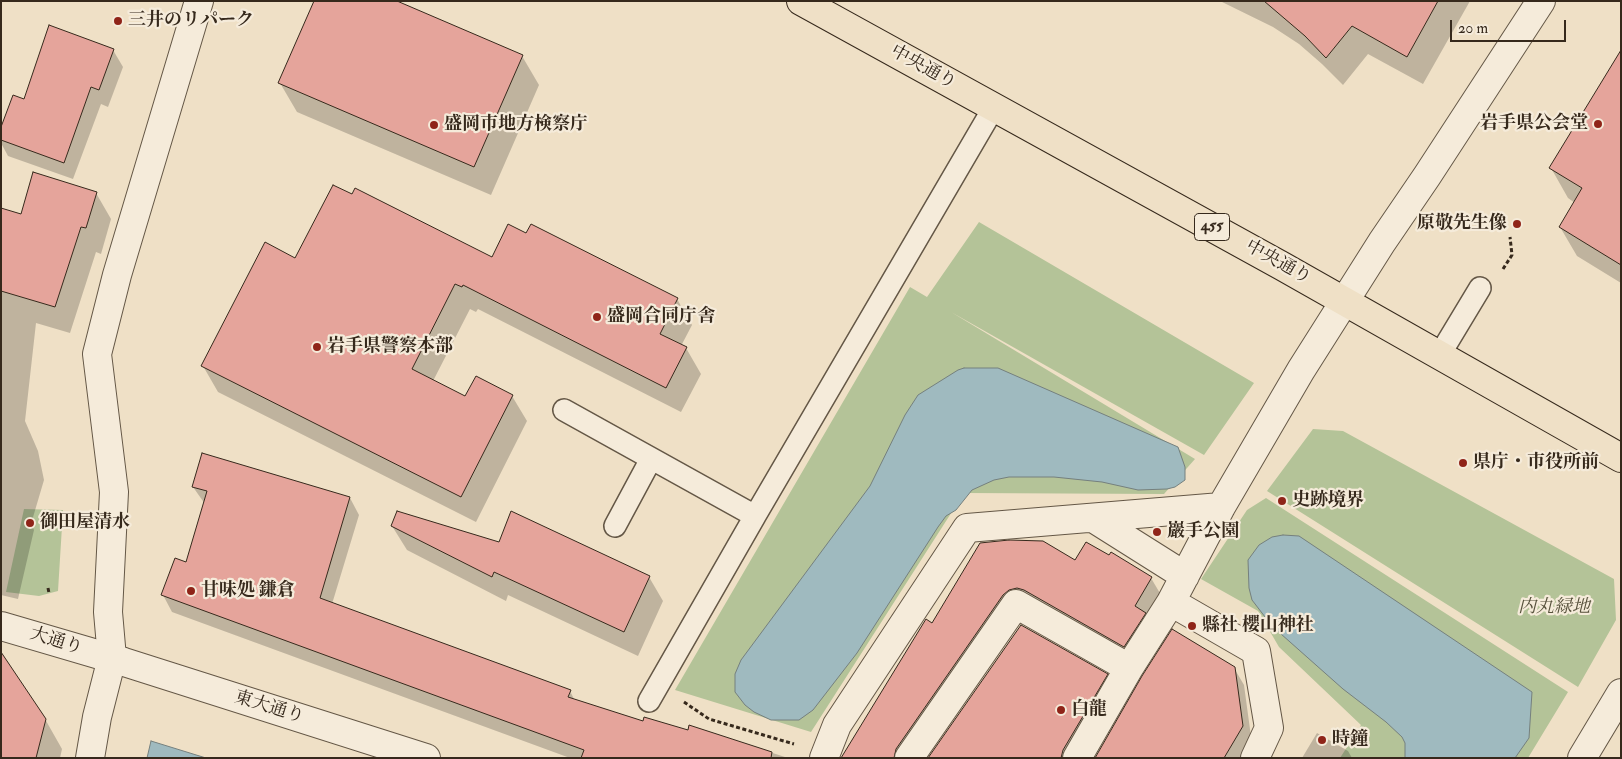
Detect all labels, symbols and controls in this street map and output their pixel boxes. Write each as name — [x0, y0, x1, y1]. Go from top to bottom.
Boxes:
place label: 三井のリパーク — [128, 10, 254, 32]
scale bar — [1452, 10, 1568, 42]
marker: 三井のリパーク — [112, 15, 124, 27]
text: 20 m — [1458, 19, 1488, 38]
street label: 中央通り — [886, 41, 960, 95]
place label: 岩手県公会堂 — [1480, 113, 1588, 135]
place label: 盛岡市地方検察庁 — [444, 114, 588, 136]
marker: 岩手県公会堂 — [1592, 118, 1604, 130]
marker: 盛岡市地方検察庁 — [428, 119, 440, 131]
road number: 455 — [1194, 213, 1230, 240]
place label: 原敬先生像 — [1417, 213, 1507, 235]
marker: 原敬先生像 — [1511, 218, 1523, 230]
street label: 中央通り — [1241, 236, 1315, 290]
place label: 盛岡合同庁舎 — [607, 306, 715, 328]
marker: 盛岡合同庁舎 — [591, 311, 603, 323]
place label: 岩手県警察本部 — [327, 336, 453, 358]
marker: 岩手県警察本部 — [311, 341, 323, 353]
place label: 県庁・市役所前 — [1473, 452, 1599, 474]
marker: 県庁・市役所前 — [1457, 457, 1469, 469]
place label: 史跡境界 — [1292, 490, 1364, 512]
marker: 史跡境界 — [1276, 495, 1288, 507]
place label: 御田屋清水 — [40, 512, 130, 534]
marker: 御田屋清水 — [24, 517, 36, 529]
place label: 巖手公園 — [1167, 521, 1239, 543]
marker: 巖手公園 — [1151, 526, 1163, 538]
place label: 甘味処 鎌倉 — [201, 580, 295, 602]
marker: 甘味処 鎌倉 — [185, 585, 197, 597]
park label: 内丸緑地 — [1518, 597, 1590, 619]
place label: 縣社 櫻山神社 — [1202, 615, 1314, 637]
marker: 縣社 櫻山神社 — [1186, 620, 1198, 632]
street label: 大通り — [27, 624, 85, 660]
street label: 東大通り — [231, 687, 307, 729]
place label: 白龍 — [1071, 699, 1107, 721]
marker: 白龍 — [1055, 704, 1067, 716]
place label: 時鐘 — [1332, 729, 1368, 751]
marker: 時鐘 — [1316, 734, 1328, 746]

